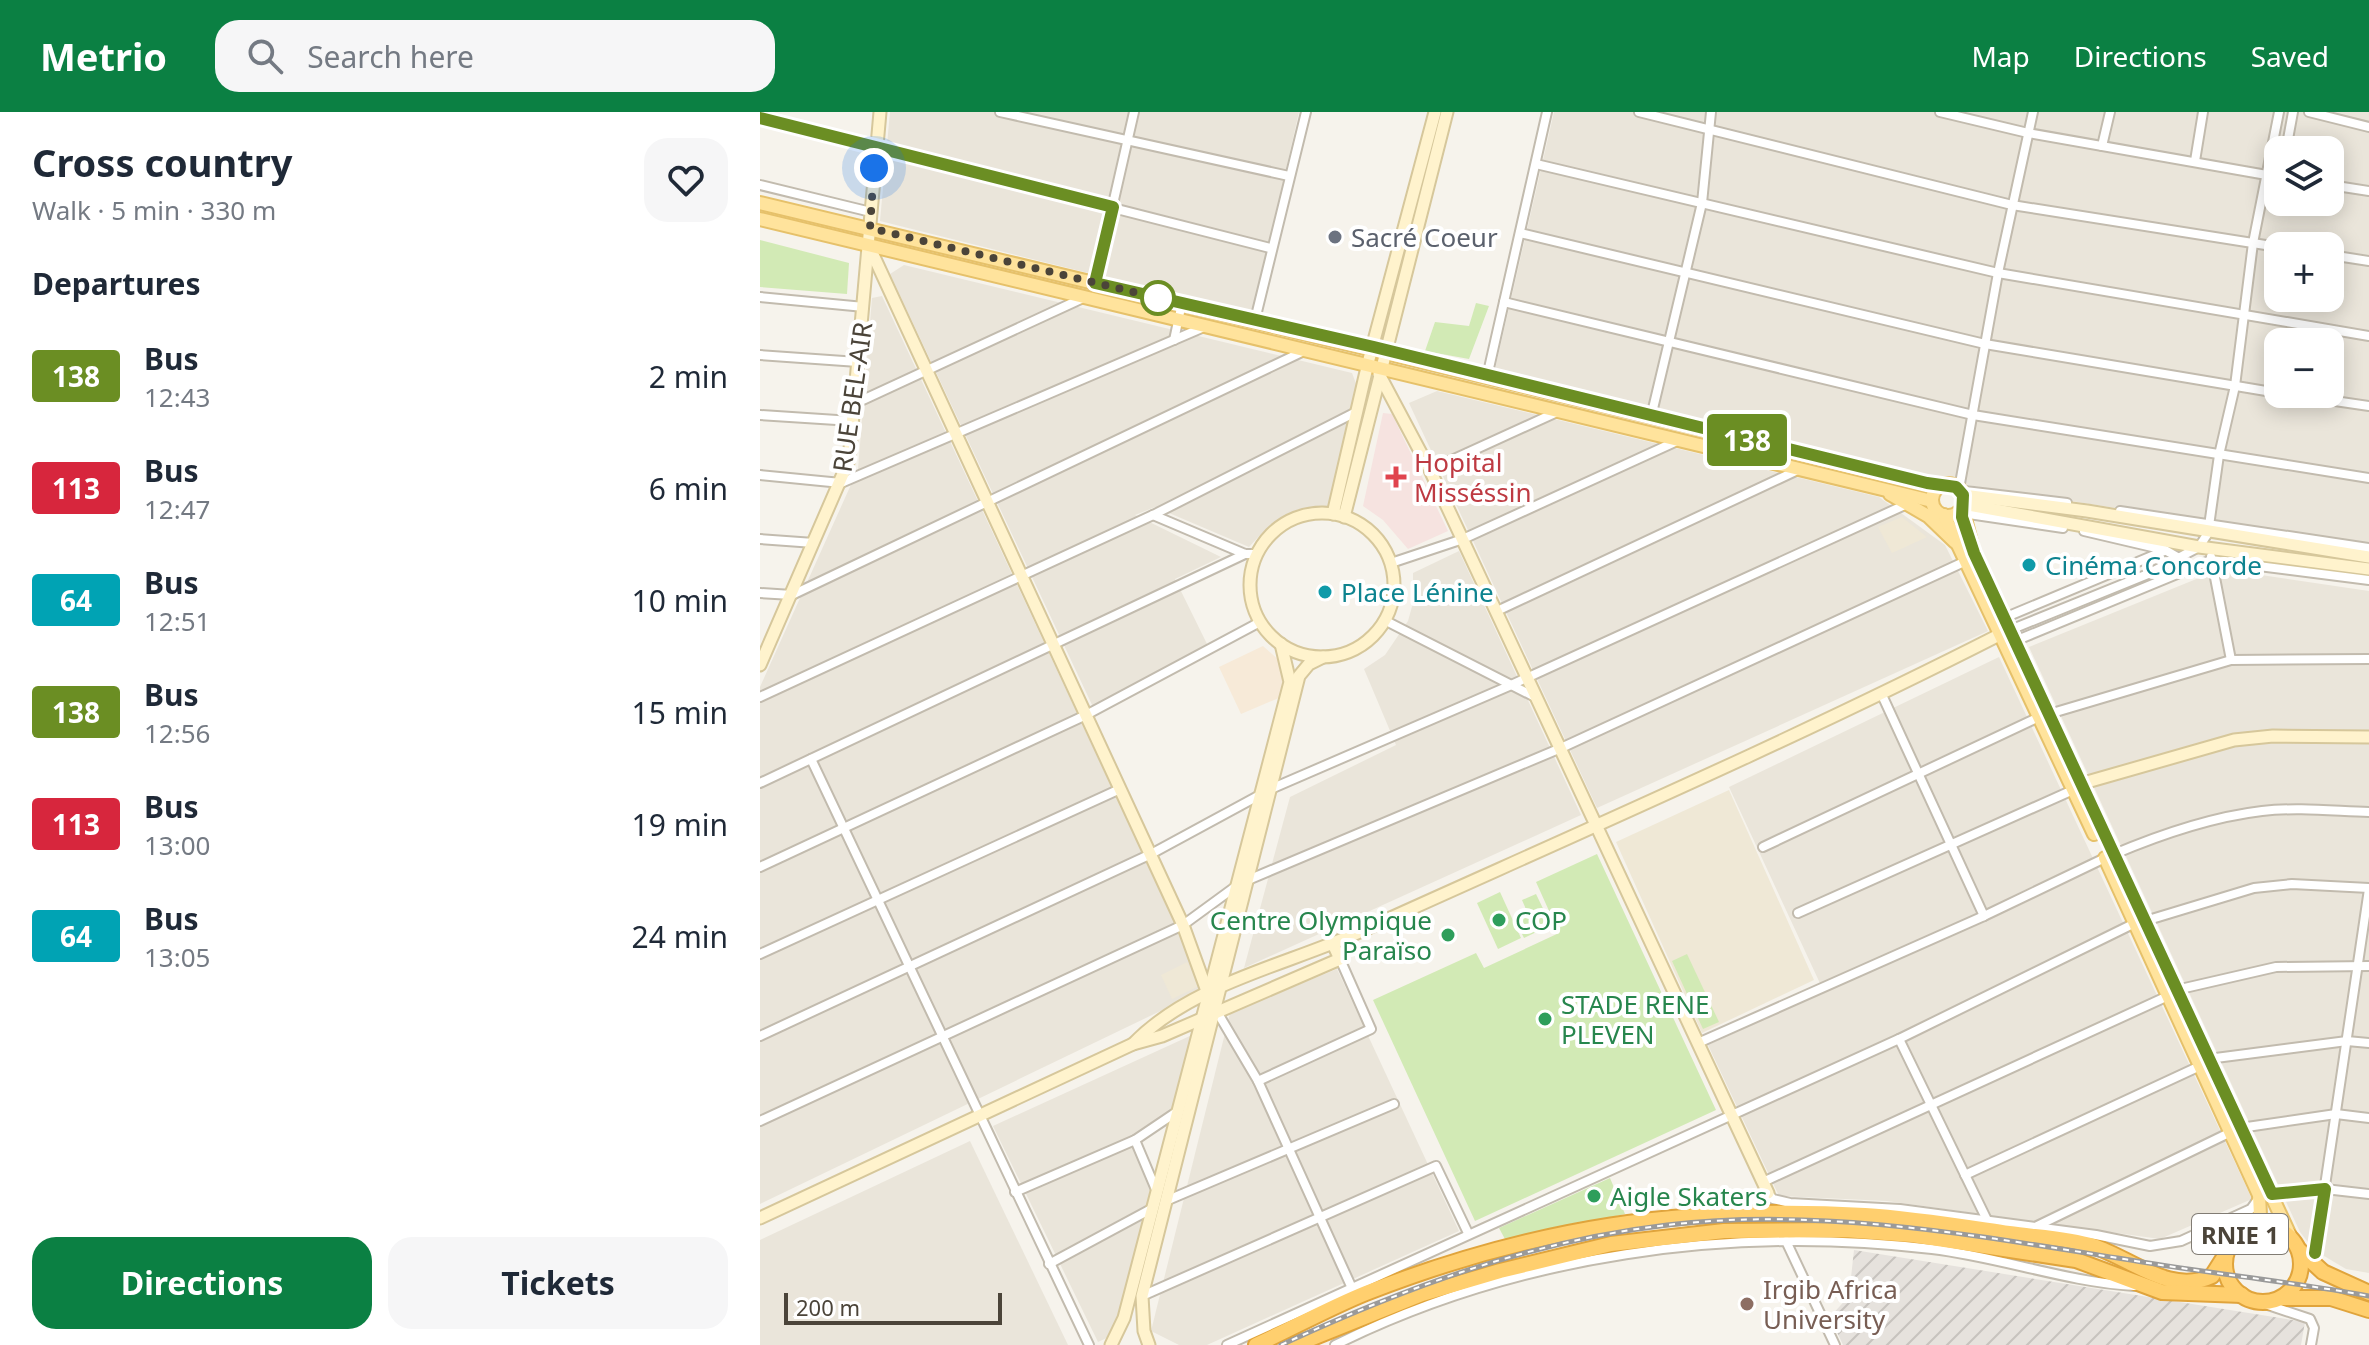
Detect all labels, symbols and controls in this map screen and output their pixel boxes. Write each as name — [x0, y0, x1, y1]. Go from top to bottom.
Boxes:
search box — [215, 20, 775, 92]
text: Metrio — [40, 30, 167, 82]
icon: search — [243, 34, 287, 78]
text: Search here — [307, 36, 474, 77]
text: Map — [1971, 37, 2030, 75]
text: Directions — [2074, 37, 2207, 75]
text: Saved — [2251, 37, 2329, 75]
text: Cross country — [32, 136, 292, 188]
map controls — [2264, 136, 2344, 408]
button: layers — [2264, 136, 2344, 216]
button: heart — [644, 138, 728, 222]
your location — [854, 148, 894, 188]
text: Walk · 5 min · 330 m — [32, 192, 276, 228]
place label: Sacré Coeur — [1351, 219, 1498, 255]
marker: Sacré Coeur — [1326, 228, 1344, 246]
button: + — [2264, 232, 2344, 312]
text: Departures — [32, 263, 201, 304]
unlabelled marker — [1141, 281, 1175, 315]
street label: RUE BEL-AIR — [824, 320, 880, 474]
button: − — [2264, 328, 2344, 408]
text: Bus — [144, 338, 199, 379]
text: 2 min — [649, 356, 728, 397]
text: 138 — [52, 357, 100, 395]
text: 12:43 — [144, 379, 210, 415]
line badge: 138 — [1701, 414, 1793, 466]
text: 138 — [1723, 421, 1771, 459]
place label: Hopital Misséssin — [1414, 444, 1532, 510]
text: Bus — [144, 450, 199, 491]
marker: Hopital Misséssin — [1385, 466, 1407, 488]
text: 6 min — [649, 468, 728, 509]
text: 113 — [52, 469, 100, 507]
text: 12:47 — [144, 491, 210, 527]
place label: Cinéma Concorde — [2045, 547, 2262, 583]
marker: Cinéma Concorde — [2020, 556, 2038, 574]
text: Bus — [144, 562, 199, 603]
place label: Place Lénine — [1341, 574, 1494, 610]
text: 10 min — [632, 580, 728, 621]
text: 64 — [60, 581, 92, 619]
marker: Place Lénine — [1316, 583, 1334, 601]
text: 12:51 — [144, 603, 210, 639]
text: Bus — [144, 674, 199, 715]
text: 15 min — [632, 692, 728, 733]
text: 138 — [52, 693, 100, 731]
text: 12:56 — [144, 715, 210, 751]
text: Bus — [144, 786, 199, 827]
text: 19 min — [632, 804, 728, 845]
text: 113 — [52, 805, 100, 843]
text: 13:00 — [144, 827, 210, 863]
text: Bus — [144, 898, 199, 939]
place label: Centre Olympique Paraïso — [1210, 902, 1432, 968]
place label: COP — [1515, 902, 1567, 938]
marker: COP — [1490, 911, 1508, 929]
text: 24 min — [632, 916, 728, 957]
text: 64 — [60, 917, 92, 955]
marker: Centre Olympique Paraïso — [1439, 926, 1457, 944]
text: 13:05 — [144, 939, 210, 975]
place label: STADE RENE PLEVEN — [1561, 986, 1710, 1052]
marker: STADE RENE PLEVEN — [1536, 1010, 1554, 1028]
place label: Aigle Skaters — [1610, 1178, 1767, 1214]
marker: Aigle Skaters — [1585, 1187, 1603, 1205]
road number: RNIE 1 — [2192, 1214, 2288, 1254]
button: Directions — [32, 1237, 372, 1329]
button: Tickets — [388, 1237, 728, 1329]
place label: Irgib Africa University — [1763, 1271, 1898, 1337]
scale bar — [784, 1289, 1002, 1325]
text: 200 m — [796, 1292, 860, 1322]
marker: Irgib Africa University — [1738, 1295, 1756, 1313]

